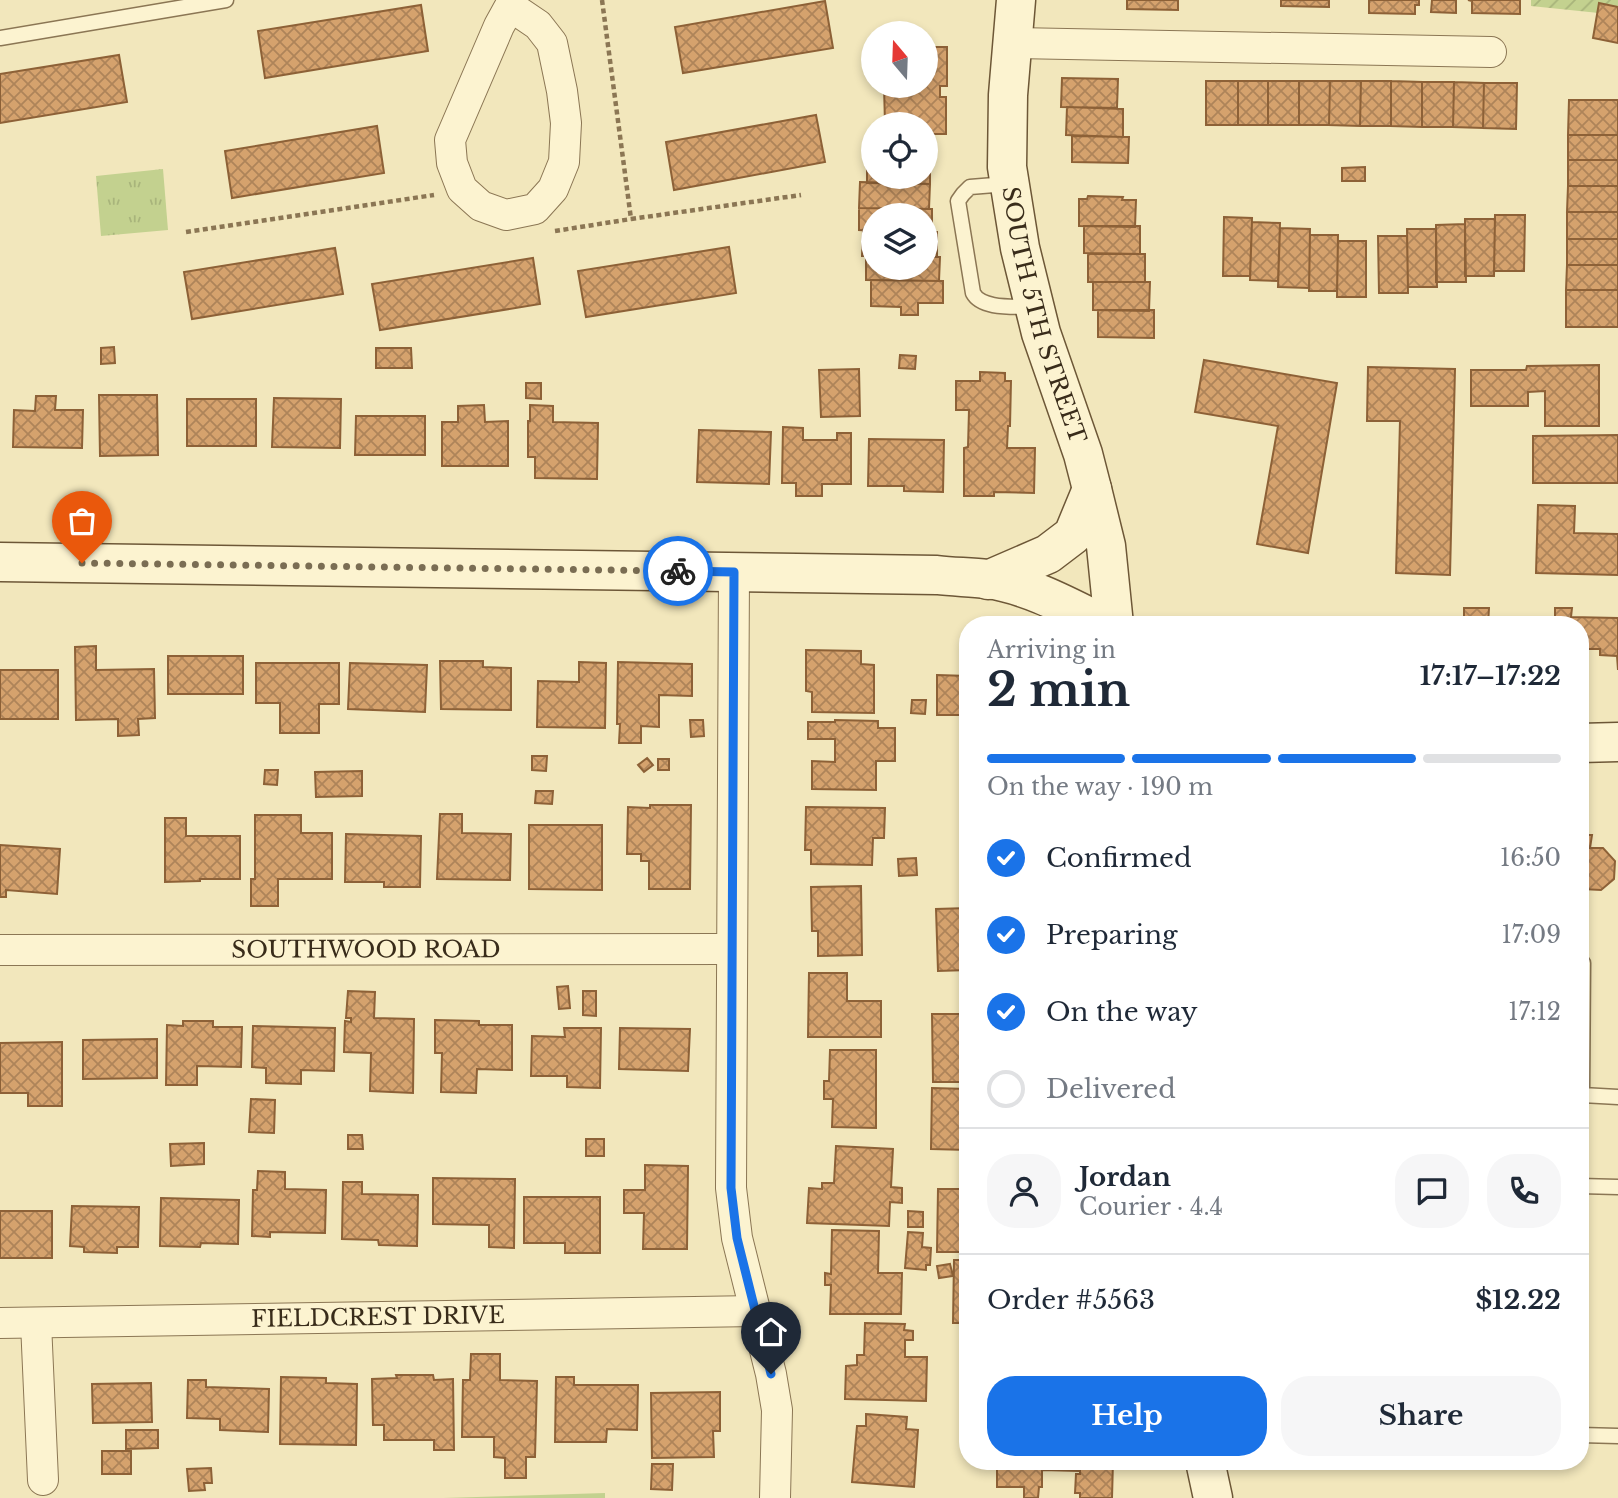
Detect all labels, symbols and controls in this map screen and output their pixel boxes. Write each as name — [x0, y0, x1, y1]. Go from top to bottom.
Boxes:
north arrow — [861, 21, 938, 98]
map controls — [861, 21, 938, 280]
button: locate — [861, 112, 938, 189]
street label: SOUTH 5TH STREET — [996, 185, 1092, 447]
button: layers — [861, 203, 938, 280]
pin — [52, 491, 112, 563]
icon: bag — [63, 502, 101, 540]
courier — [643, 536, 713, 606]
icon: bike — [659, 552, 697, 590]
text: Arriving in — [987, 636, 1116, 664]
text: 17:17–17:22 — [1420, 660, 1561, 692]
text: 2 min — [987, 661, 1130, 718]
text: On the way · 190 m — [987, 773, 1213, 801]
icon: check — [987, 839, 1025, 877]
text: Confirmed — [1046, 842, 1191, 874]
text: 16:50 — [1500, 844, 1561, 872]
icon: check — [987, 916, 1025, 954]
text: Preparing — [1046, 919, 1178, 951]
text: 17:09 — [1501, 921, 1561, 949]
street label: SOUTHWOOD ROAD — [231, 935, 501, 964]
icon: check — [987, 993, 1025, 1031]
text: On the way — [1046, 996, 1198, 1028]
text: 17:12 — [1508, 998, 1561, 1026]
text: Delivered — [1046, 1073, 1176, 1105]
button: person — [987, 1154, 1061, 1228]
button: chat — [1395, 1154, 1469, 1228]
button: phone — [1487, 1154, 1561, 1228]
text: Jordan — [1079, 1161, 1171, 1193]
text: Courier · 4.4 — [1079, 1193, 1223, 1221]
text: Order #5563 — [987, 1284, 1155, 1316]
text: $12.22 — [1475, 1284, 1561, 1316]
street label: FIELDCREST DRIVE — [251, 1301, 505, 1333]
pin — [741, 1302, 801, 1374]
icon: home — [752, 1313, 790, 1351]
button: Help — [987, 1376, 1267, 1456]
button: Share — [1281, 1376, 1561, 1456]

